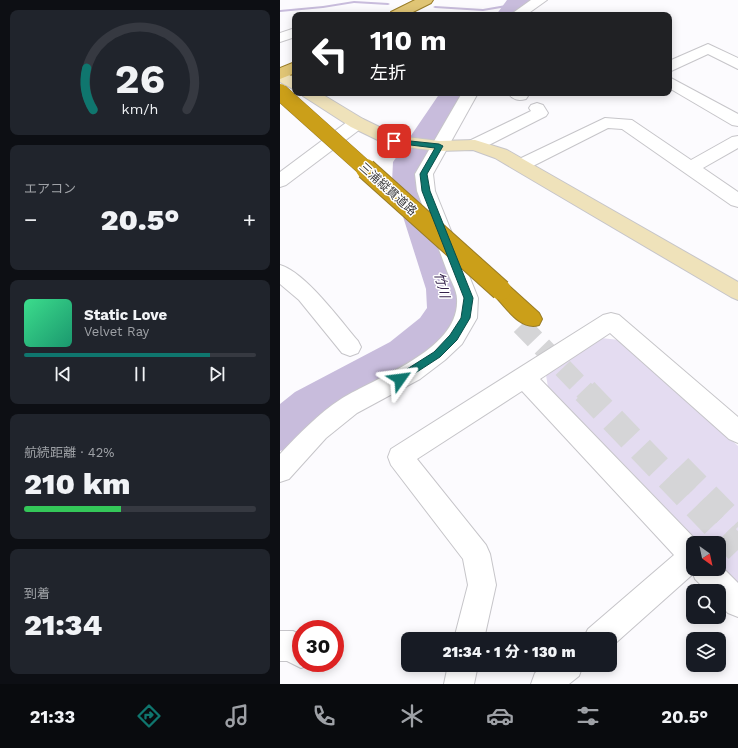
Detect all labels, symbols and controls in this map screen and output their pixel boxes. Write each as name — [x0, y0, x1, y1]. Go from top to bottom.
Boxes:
text: 110 m — [370, 24, 447, 57]
icon: left — [304, 28, 356, 80]
text: 26 — [115, 54, 165, 103]
text: 左折 — [370, 62, 406, 83]
text: km/h — [122, 101, 158, 117]
pin — [377, 124, 411, 158]
icon: arrive — [383, 130, 405, 152]
street label: 三浦縦貫道路 — [357, 160, 419, 218]
text: エアコン — [24, 181, 76, 196]
text: 20.5° — [100, 202, 180, 237]
text: − — [24, 207, 37, 232]
text: + — [243, 207, 256, 232]
water label: 竹川 — [432, 271, 453, 301]
text: Static Love — [84, 306, 167, 324]
text: Velvet Ray — [84, 324, 149, 339]
position arrow — [379, 358, 421, 400]
icon: previous — [52, 363, 74, 385]
icon: pause — [129, 363, 151, 385]
icon: next — [206, 363, 228, 385]
text: 航続距離 · 42% — [24, 445, 114, 460]
text: 210 km — [24, 466, 130, 501]
north arrow — [686, 536, 726, 576]
map controls — [686, 536, 726, 672]
button: search — [686, 584, 726, 624]
text: 到着 — [24, 586, 50, 601]
text: 21:34 — [24, 607, 102, 642]
speed limit sign: 30 — [292, 620, 344, 672]
button: layers — [686, 632, 726, 672]
text: 21:34 · 1 分 · 130 m — [443, 643, 575, 661]
icon: directions — [135, 702, 163, 730]
icon: music — [223, 702, 251, 730]
icon: phone — [310, 702, 338, 730]
icon: climate — [398, 702, 426, 730]
icon: car — [486, 702, 514, 730]
icon: filters — [574, 702, 602, 730]
text: 21:33 — [30, 706, 75, 727]
text: 20.5° — [661, 706, 708, 727]

